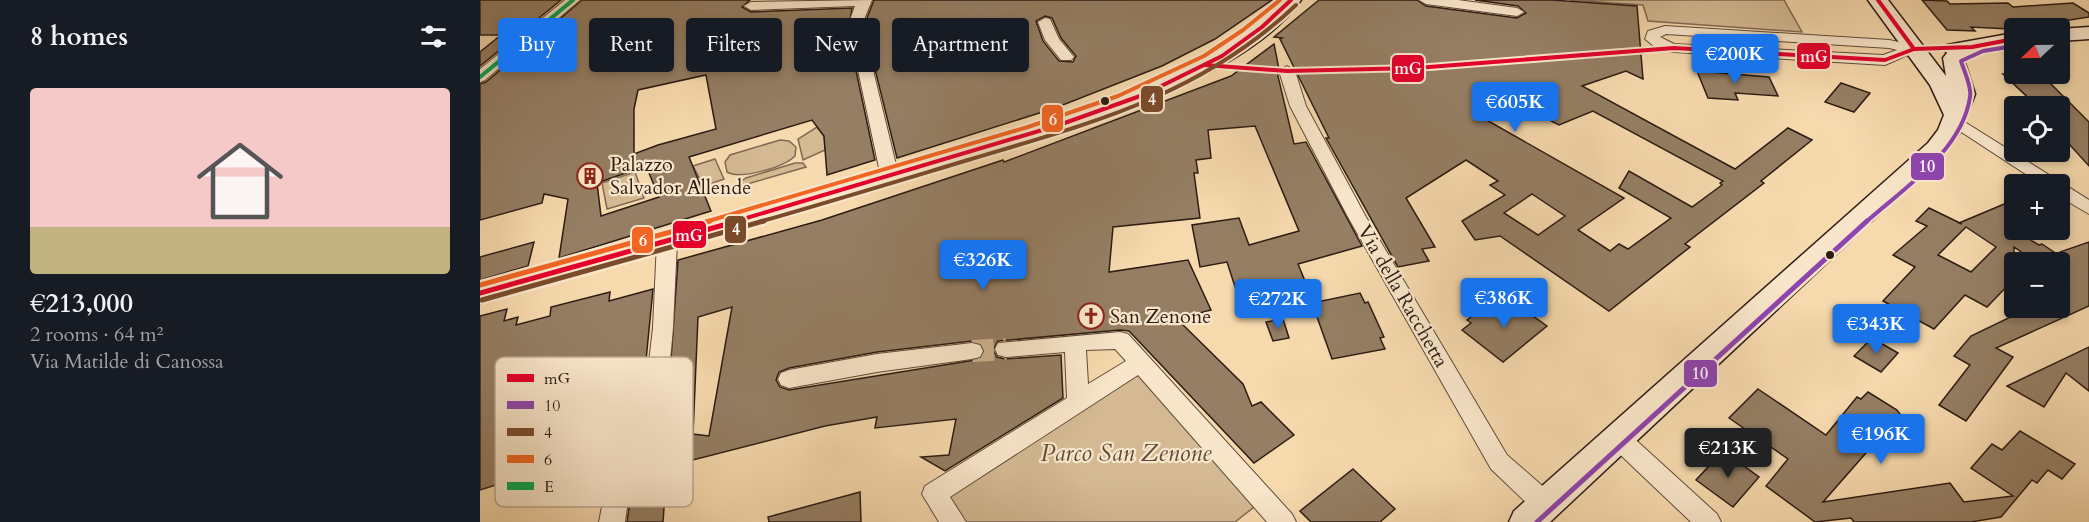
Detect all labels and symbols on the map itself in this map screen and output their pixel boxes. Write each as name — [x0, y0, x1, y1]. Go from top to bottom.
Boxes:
north arrow — [2004, 18, 2070, 84]
pin: €200K — [1693, 34, 1777, 85]
line badge: mG — [1796, 42, 1831, 70]
text: mG — [1800, 46, 1828, 68]
line badge: mG — [1391, 54, 1425, 83]
text: mG — [1394, 58, 1422, 80]
pin: €605K — [1473, 82, 1557, 133]
line badge: 4 — [1140, 85, 1164, 113]
text: 4 — [1148, 89, 1156, 111]
unlabelled marker — [1099, 95, 1111, 107]
line badge: 6 — [1041, 104, 1064, 133]
text: 6 — [1049, 109, 1057, 131]
place label: Palazzo Salvador Allende — [610, 151, 751, 201]
line badge: 10 — [1910, 152, 1945, 181]
text: 10 — [1919, 156, 1935, 178]
building icon: Palazzo Salvador Allende — [575, 161, 605, 191]
line badge: 4 — [724, 215, 747, 244]
text: 4 — [732, 219, 740, 241]
line badge: mG — [672, 220, 707, 249]
street label: Via della Racchetta — [1351, 220, 1455, 372]
text: mG — [675, 225, 703, 247]
line badge: 6 — [631, 226, 654, 254]
text: 6 — [639, 230, 647, 252]
pin: €326K — [941, 240, 1025, 291]
unlabelled marker — [1824, 249, 1836, 261]
pin: €386K — [1462, 278, 1546, 329]
pin: €272K — [1236, 279, 1320, 330]
church icon: San Zenone — [1076, 301, 1106, 331]
place label: San Zenone — [1110, 303, 1211, 330]
pin: €343K — [1834, 304, 1918, 355]
legend — [495, 357, 693, 507]
line badge: 10 — [1683, 359, 1718, 388]
text: 10 — [1692, 363, 1708, 385]
text: mG — [544, 368, 571, 390]
text: 10 — [544, 395, 560, 417]
pin: €196K — [1839, 414, 1923, 465]
text: 4 — [544, 422, 552, 444]
pin: €213K — [1686, 428, 1770, 479]
park label: Parco San Zenone — [1041, 437, 1212, 470]
text: 6 — [544, 449, 552, 471]
text: E — [544, 476, 554, 498]

